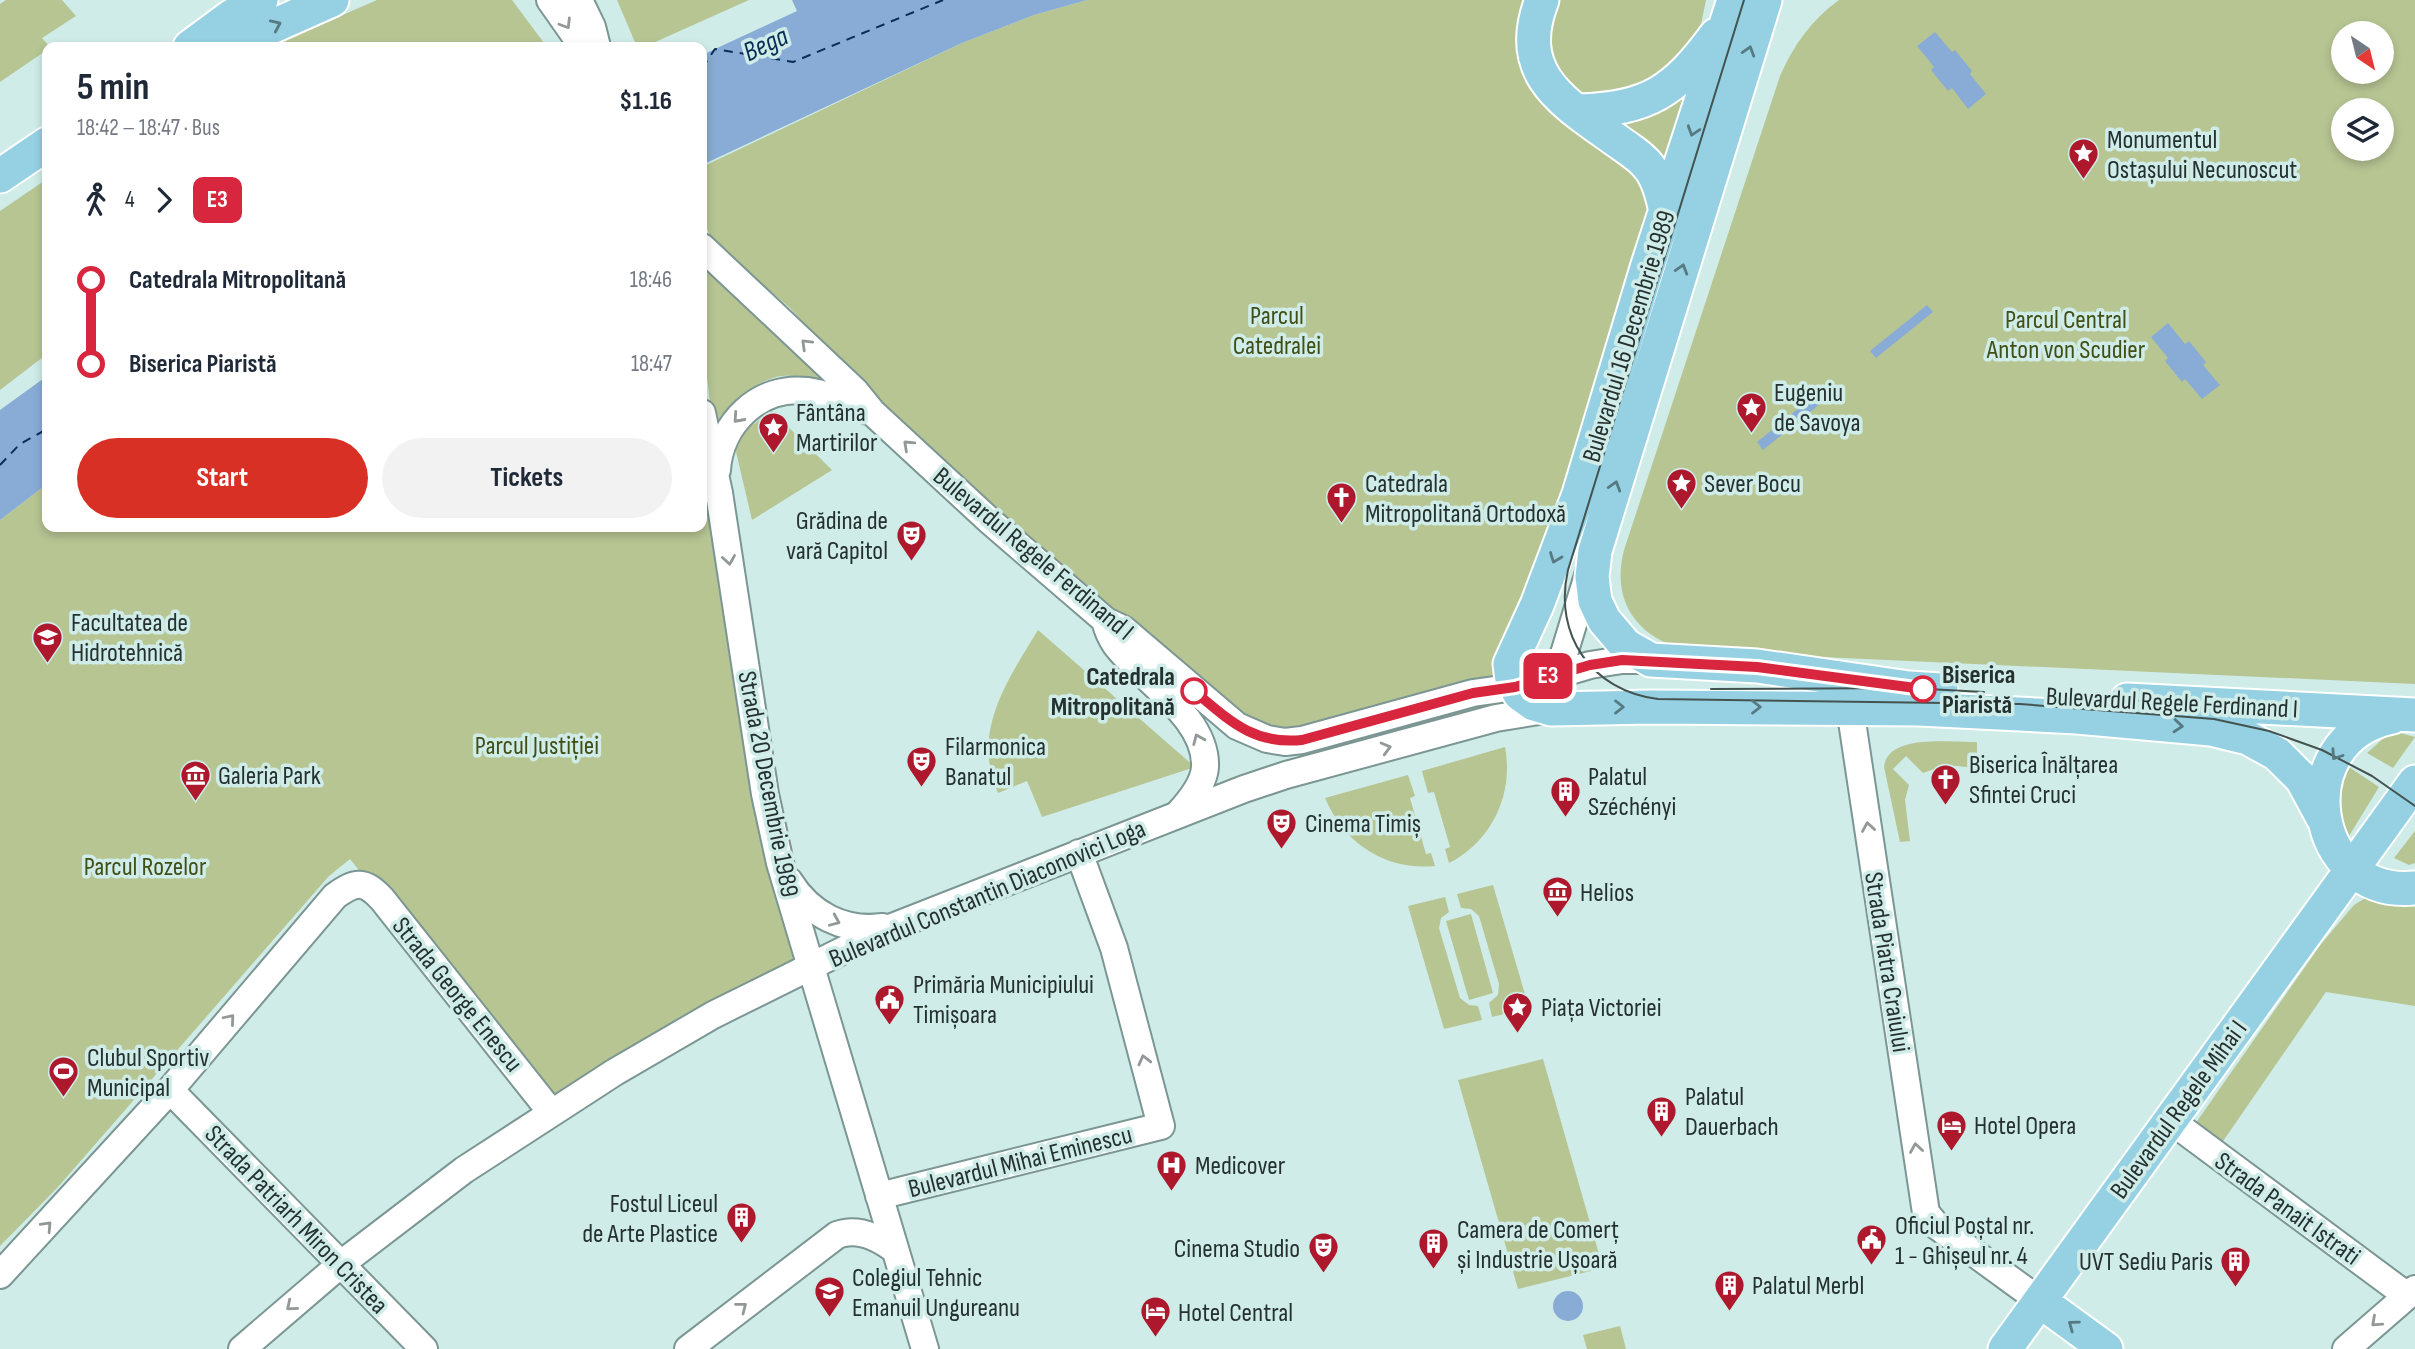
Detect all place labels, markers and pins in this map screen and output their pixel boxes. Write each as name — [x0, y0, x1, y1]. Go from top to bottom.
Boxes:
place label: Monumentul Ostașului Necunoscut — [2107, 125, 2297, 186]
place icon: Monumentul Ostașului Necunoscut — [2067, 137, 2101, 181]
place label: Eugeniu de Savoya — [1774, 378, 1860, 439]
place icon: Eugeniu de Savoya — [1734, 390, 1768, 434]
place label: Fântâna Martirilor — [796, 398, 878, 459]
place icon: Fântâna Martirilor — [756, 410, 790, 454]
place icon: Sever Bocu — [1664, 466, 1698, 510]
place label: Catedrala Mitropolitană Ortodoxă — [1365, 469, 1566, 530]
place label: Sever Bocu — [1704, 469, 1801, 500]
church icon: Catedrala Mitropolitană Ortodoxă — [1325, 481, 1359, 525]
place label: Grădina de vară Capitol — [786, 506, 888, 567]
theatre icon: Grădina de vară Capitol — [894, 518, 928, 562]
place label: Facultatea de Hidrotehnică — [71, 608, 188, 669]
school or university icon: Facultatea de Hidrotehnică — [31, 620, 65, 664]
place label: Biserica Piaristă — [1942, 660, 2015, 721]
place label: Catedrala Mitropolitană — [1051, 662, 1175, 723]
marker: Biserica Piaristă — [1910, 676, 1936, 702]
marker: Catedrala Mitropolitană — [1181, 678, 1207, 704]
place label: Filarmonica Banatul — [945, 732, 1046, 793]
theatre icon: Filarmonica Banatul — [905, 744, 939, 788]
place label: Biserica Înălțarea Sfintei Cruci — [1969, 750, 2118, 811]
museum icon: Galeria Park — [178, 758, 212, 802]
place label: Galeria Park — [218, 761, 321, 792]
place label: Palatul Széchényi — [1588, 762, 1676, 823]
church icon: Biserica Înălțarea Sfintei Cruci — [1929, 762, 1963, 806]
building icon: Palatul Széchényi — [1548, 774, 1582, 818]
theatre icon: Cinema Timiș — [1265, 806, 1299, 850]
place label: Cinema Timiș — [1305, 809, 1421, 840]
museum icon: Helios — [1540, 875, 1574, 919]
place label: Helios — [1580, 878, 1634, 909]
place label: Primăria Municipiului Timișoara — [913, 970, 1094, 1031]
public building icon: Primăria Municipiului Timișoara — [873, 982, 907, 1026]
place icon: Piața Victoriei — [1501, 990, 1535, 1034]
place label: Piața Victoriei — [1541, 993, 1662, 1024]
place label: Clubul Sportiv Municipal — [87, 1043, 209, 1104]
sports icon: Clubul Sportiv Municipal — [47, 1055, 81, 1099]
place label: Palatul Dauerbach — [1685, 1082, 1779, 1143]
building icon: Palatul Dauerbach — [1645, 1094, 1679, 1138]
hotel icon: Hotel Opera — [1934, 1108, 1968, 1152]
place label: Hotel Opera — [1974, 1111, 2076, 1142]
hospital icon: Medicover — [1155, 1148, 1189, 1192]
place label: Medicover — [1195, 1151, 1286, 1182]
place label: Fostul Liceul de Arte Plastice — [582, 1189, 718, 1250]
building icon: Fostul Liceul de Arte Plastice — [724, 1201, 758, 1245]
place label: Oficiul Poștal nr. 1 - Ghișeul nr. 4 — [1895, 1211, 2034, 1272]
place label: Camera de Comerț și Industrie Ușoară — [1457, 1215, 1619, 1276]
public building icon: Oficiul Poștal nr. 1 - Ghișeul nr. 4 — [1855, 1223, 1889, 1267]
building icon: Camera de Comerț și Industrie Ușoară — [1417, 1227, 1451, 1271]
theatre icon: Cinema Studio — [1306, 1231, 1340, 1275]
place label: Cinema Studio — [1174, 1234, 1300, 1265]
building icon: UVT Sediu Paris — [2219, 1244, 2253, 1288]
place label: UVT Sediu Paris — [2079, 1247, 2213, 1278]
place label: Colegiul Tehnic Emanuil Ungureanu — [852, 1263, 1020, 1324]
building icon: Palatul Merbl — [1712, 1268, 1746, 1312]
place label: Palatul Merbl — [1752, 1271, 1864, 1302]
school or university icon: Colegiul Tehnic Emanuil Ungureanu — [812, 1275, 846, 1319]
hotel icon: Hotel Central — [1138, 1295, 1172, 1339]
place label: Hotel Central — [1178, 1298, 1293, 1329]

